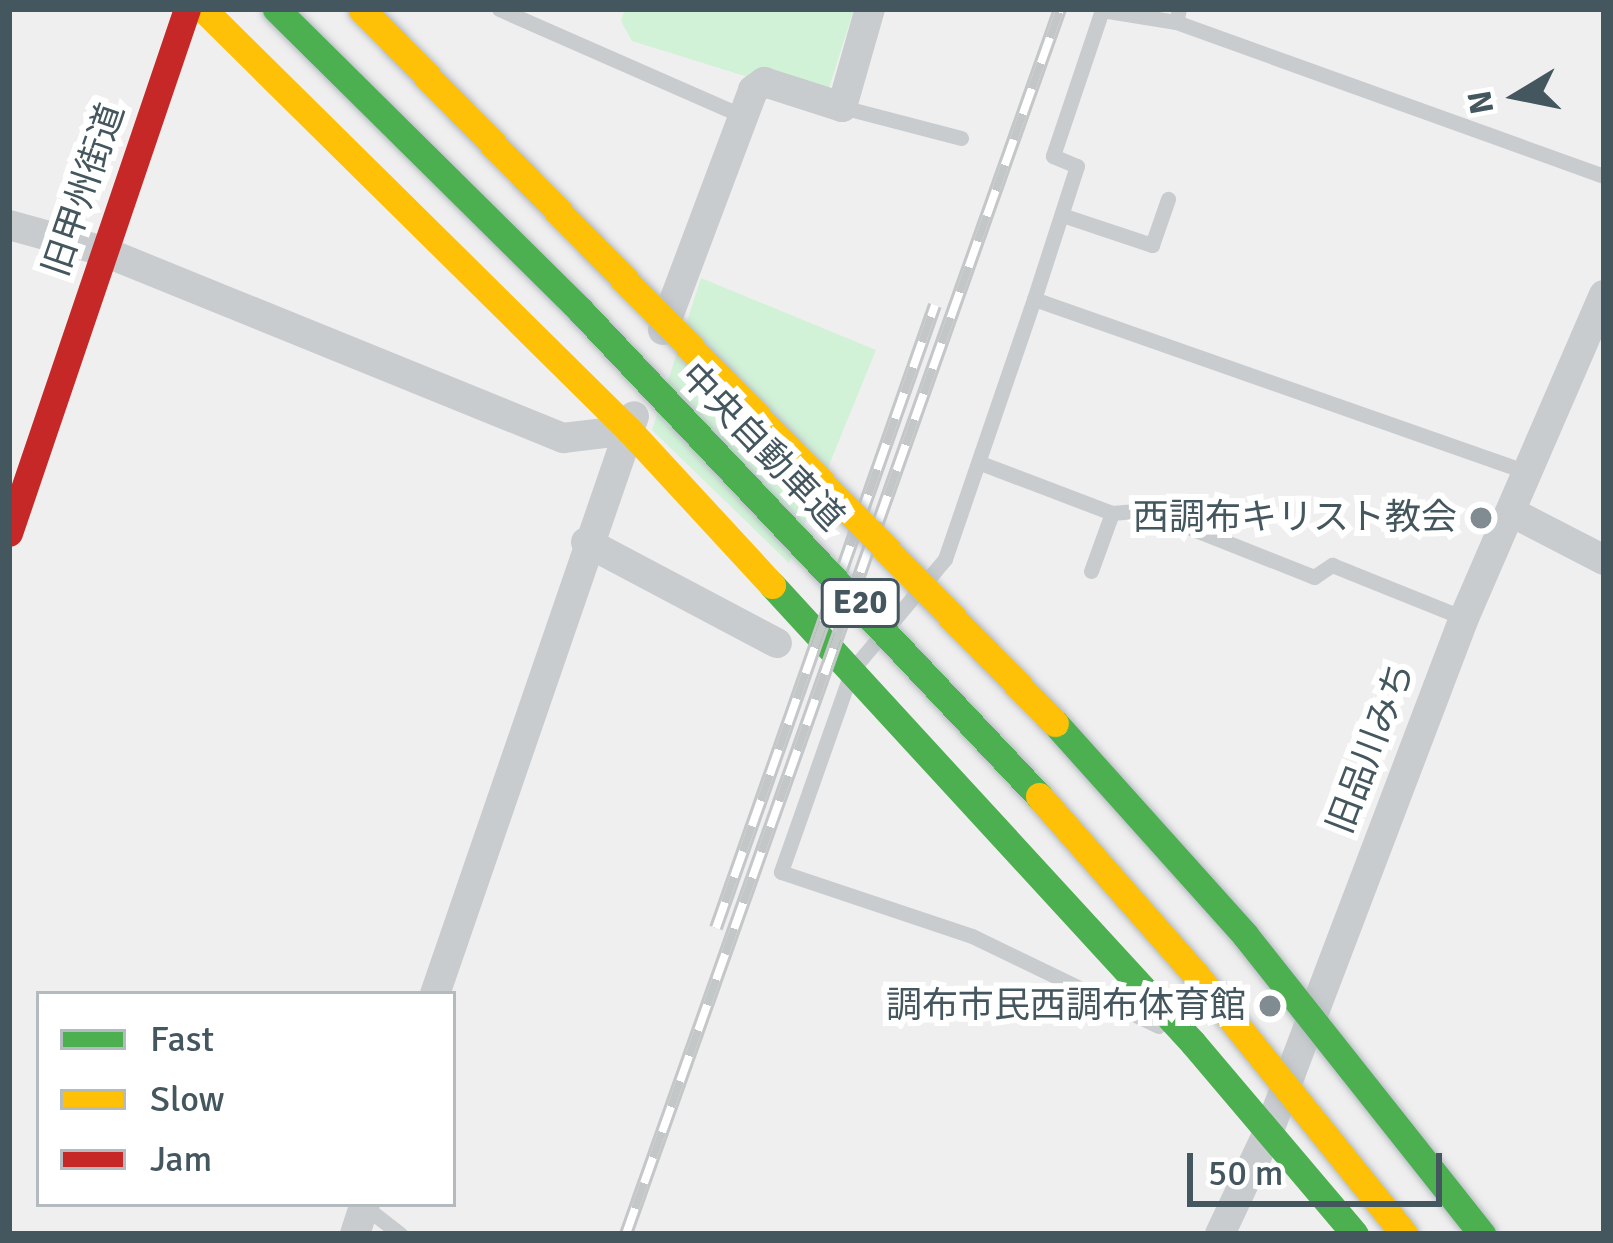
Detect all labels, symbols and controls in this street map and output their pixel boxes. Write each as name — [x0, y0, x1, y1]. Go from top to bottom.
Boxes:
north arrow — [1457, 36, 1577, 156]
text: N — [1459, 87, 1503, 117]
street label: 旧甲州街道 — [34, 98, 134, 282]
street label: 中央自動車道 — [671, 354, 853, 540]
place label: 西調布キリスト教会 — [1133, 496, 1457, 540]
marker: 西調布キリスト教会 — [1468, 505, 1494, 531]
road number: E20 — [818, 576, 902, 630]
street label: 旧品川みち — [1319, 656, 1423, 840]
place label: 調布市民西調布体育館 — [886, 984, 1246, 1028]
legend — [36, 991, 456, 1207]
marker: 調布市民西調布体育館 — [1257, 993, 1283, 1019]
text: Fast — [150, 1017, 214, 1062]
text: Slow — [150, 1077, 225, 1122]
scale bar — [1193, 1129, 1448, 1203]
text: Jam — [150, 1137, 212, 1182]
text: 50 m — [1208, 1151, 1284, 1196]

